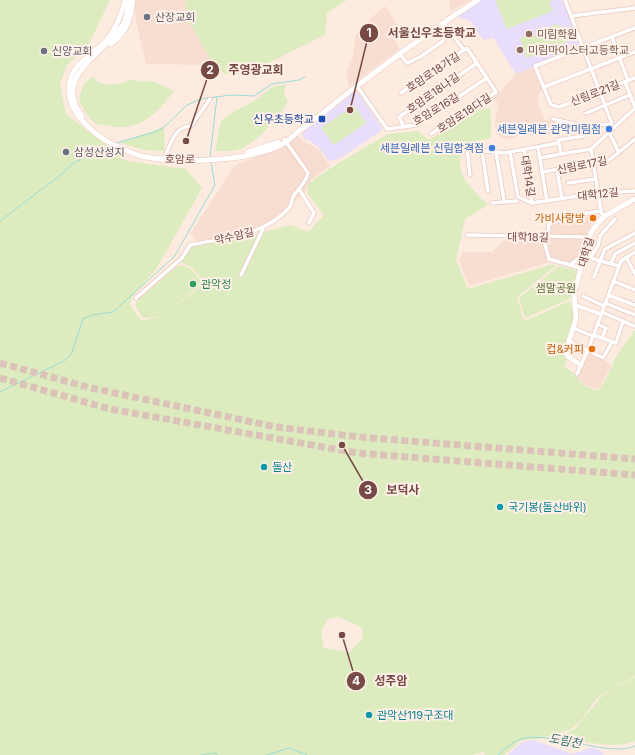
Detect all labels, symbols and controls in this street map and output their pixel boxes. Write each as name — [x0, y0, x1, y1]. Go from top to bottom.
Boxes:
place label: 산장교회 — [155, 10, 195, 24]
marker: 산장교회 — [142, 12, 152, 22]
callout: 서울신우초등학교 — [359, 21, 484, 45]
text: 1 — [366, 25, 372, 40]
text: 서울신우초등학교 — [388, 25, 476, 40]
place label: 미림학원 — [537, 27, 577, 41]
marker: 미림학원 — [524, 29, 534, 39]
place label: 미림마이스터고등학교 — [528, 43, 629, 57]
place label: 신양교회 — [52, 44, 92, 58]
marker: 미림마이스터고등학교 — [515, 45, 525, 55]
marker: 신양교회 — [39, 46, 49, 56]
street label: 호암로18가길 — [403, 49, 463, 95]
callout: 주영광교회 — [200, 58, 291, 82]
text: 2 — [206, 62, 214, 77]
text: 주영광교회 — [228, 62, 284, 77]
street label: 호암로18나길 — [404, 70, 462, 116]
street label: 신림로21길 — [568, 77, 622, 109]
street label: 호암로16길 — [410, 90, 462, 128]
street label: 호암로18다길 — [434, 90, 494, 136]
place label: 신우초등학교 — [253, 112, 314, 126]
marker: 신우초등학교 — [317, 114, 327, 124]
place label: 세븐일레븐 관악미림점 — [497, 122, 601, 136]
marker: 세븐일레븐 관악미림점 — [604, 124, 614, 134]
place label: 세븐일레븐 신림합격점 — [380, 141, 484, 155]
marker: 세븐일레븐 신림합격점 — [487, 143, 497, 153]
place label: 삼성산성지 — [74, 145, 125, 159]
marker: 삼성산성지 — [61, 147, 71, 157]
street label: 호암로 — [165, 152, 195, 166]
street label: 신림로17길 — [556, 153, 608, 177]
street label: 대학14길 — [518, 154, 538, 198]
street label: 대학12길 — [577, 185, 619, 203]
place label: 가비사랑방 — [534, 211, 585, 225]
marker: 가비사랑방 — [588, 213, 598, 223]
street label: 약수암길 — [213, 225, 255, 247]
street label: 대학18길 — [507, 230, 549, 244]
street label: 대학길 — [575, 235, 597, 269]
place label: 관악정 — [201, 277, 231, 291]
marker: 관악정 — [188, 279, 198, 289]
park label: 샘말공원 — [536, 281, 576, 295]
place label: 컵&커피 — [547, 342, 584, 356]
marker: 컵&커피 — [587, 344, 597, 354]
place label: 돌산 — [272, 460, 292, 474]
marker: 돌산 — [259, 462, 269, 472]
callout: 보덕사 — [358, 478, 427, 502]
text: 3 — [364, 482, 372, 497]
text: 보덕사 — [386, 482, 420, 497]
place label: 국기봉(돌산바위) — [508, 500, 587, 514]
marker: 국기봉(돌산바위) — [495, 502, 505, 512]
callout: 성주암 — [346, 669, 415, 693]
text: 4 — [352, 673, 360, 688]
text: 성주암 — [374, 673, 408, 688]
place label: 관악산119구조대 — [377, 708, 454, 722]
marker: 관악산119구조대 — [364, 710, 374, 720]
water label: 도림천 — [547, 730, 585, 751]

